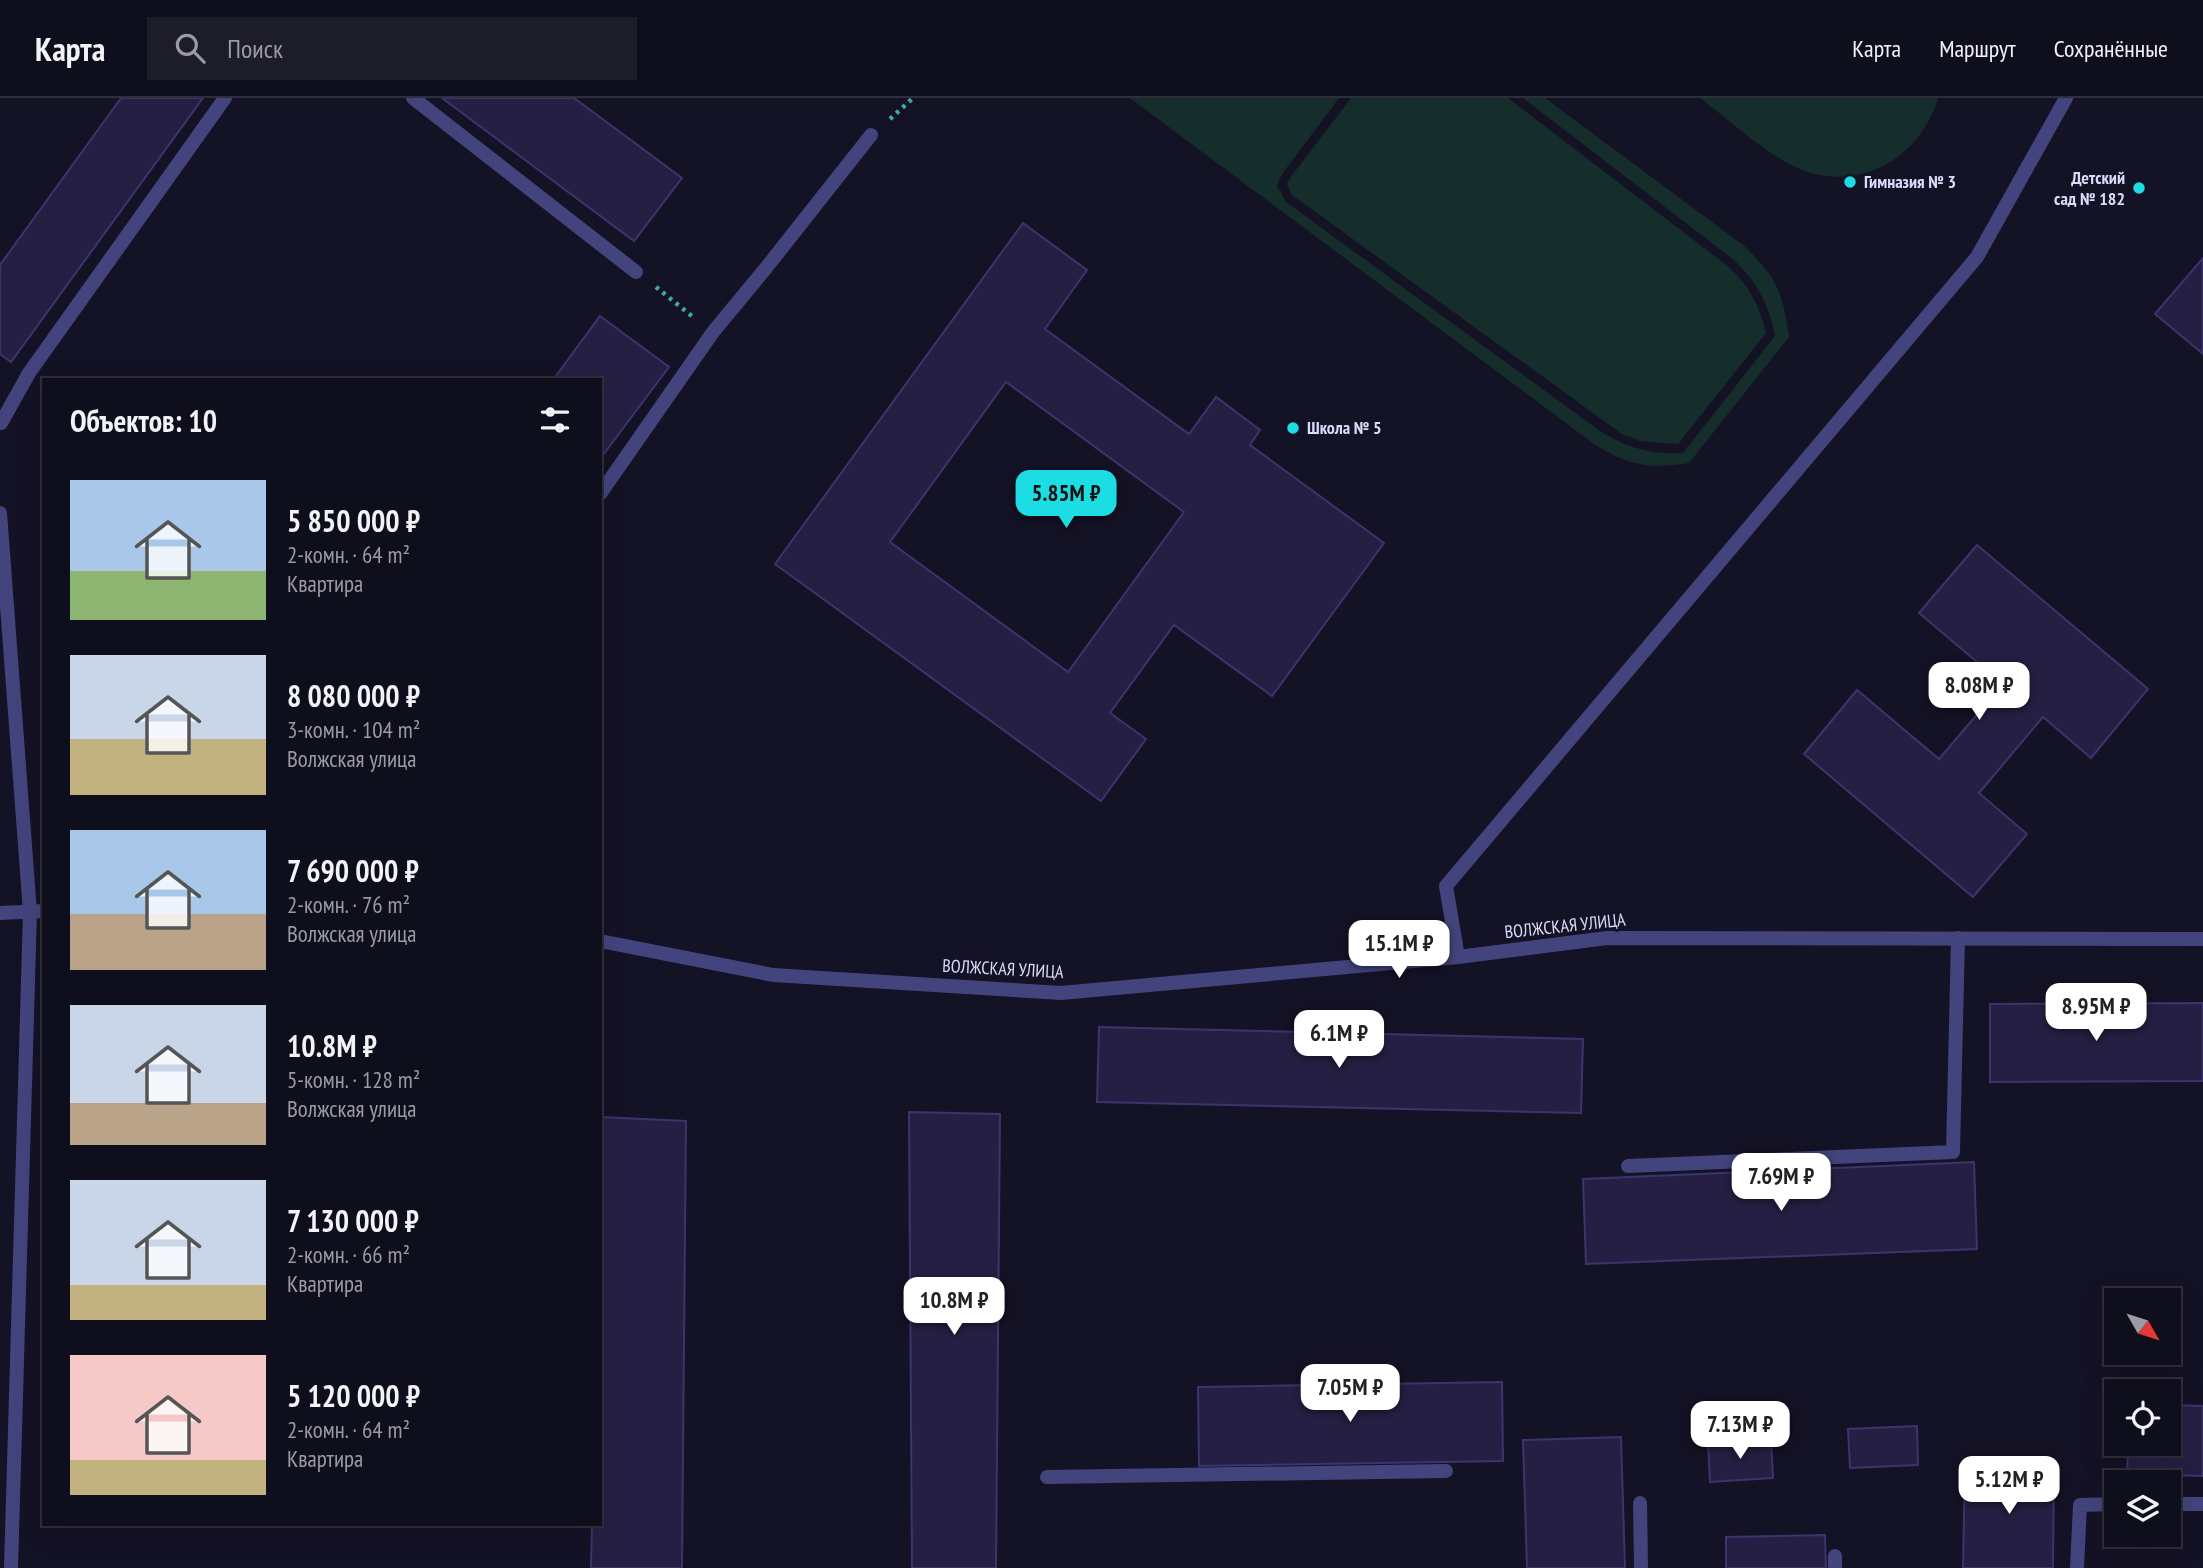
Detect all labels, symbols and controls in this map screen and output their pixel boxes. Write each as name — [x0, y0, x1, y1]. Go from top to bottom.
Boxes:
search box — [147, 17, 637, 80]
text: Карта — [35, 27, 105, 70]
icon: search — [171, 29, 209, 67]
text: Поиск — [227, 32, 283, 65]
text: Карта — [1852, 33, 1901, 64]
text: Маршрут — [1939, 33, 2016, 64]
text: Сохранённые — [2054, 33, 2168, 64]
place label: Детский сад № 182 — [2054, 166, 2125, 210]
place label: Гимназия № 3 — [1864, 170, 1956, 193]
marker: Гимназия № 3 — [1842, 174, 1858, 190]
marker: Детский сад № 182 — [2131, 180, 2147, 196]
text: Объектов: 10 — [70, 401, 217, 440]
icon: filters — [536, 401, 574, 439]
place label: Школа № 5 — [1307, 416, 1382, 439]
marker: Школа № 5 — [1285, 420, 1301, 436]
pin: 5.85M ₽ — [1001, 470, 1131, 530]
text: 5.85M ₽ — [1032, 478, 1100, 507]
text: 5 850 000 ₽ — [287, 501, 420, 540]
icon: home — [126, 508, 210, 592]
text: 2-комн. · 64 m² — [287, 540, 410, 569]
text: Квартира — [287, 569, 363, 598]
pin: 8.08M ₽ — [1914, 662, 2044, 722]
text: 8.08M ₽ — [1945, 670, 2013, 699]
text: 8 080 000 ₽ — [287, 676, 420, 715]
icon: home — [126, 683, 210, 767]
text: 3-комн. · 104 m² — [287, 715, 420, 744]
text: Волжская улица — [287, 744, 416, 773]
text: 7 690 000 ₽ — [287, 851, 419, 890]
icon: home — [126, 858, 210, 942]
text: 2-комн. · 76 m² — [287, 890, 410, 919]
street label: ВОЛЖСКАЯ УЛИЦА — [1503, 908, 1627, 943]
text: Волжская улица — [287, 919, 416, 948]
pin: 15.1M ₽ — [1334, 920, 1464, 980]
text: 15.1M ₽ — [1365, 928, 1433, 957]
street label: ВОЛЖСКАЯ УЛИЦА — [942, 954, 1065, 983]
pin: 8.95M ₽ — [2031, 984, 2161, 1043]
text: 8.95M ₽ — [2062, 991, 2130, 1020]
pin: 6.1M ₽ — [1282, 1010, 1396, 1070]
text: 6.1M ₽ — [1310, 1018, 1368, 1047]
text: 10.8M ₽ — [287, 1026, 377, 1065]
icon: home — [126, 1033, 210, 1117]
text: 5-комн. · 128 m² — [287, 1065, 420, 1094]
text: Волжская улица — [287, 1094, 416, 1123]
pin: 7.69M ₽ — [1716, 1154, 1846, 1213]
text: 7.69M ₽ — [1748, 1161, 1814, 1190]
text: 7 130 000 ₽ — [287, 1201, 419, 1240]
icon: home — [126, 1208, 210, 1292]
text: 2-комн. · 66 m² — [287, 1240, 410, 1269]
text: Квартира — [287, 1269, 363, 1298]
pin: 10.8M ₽ — [889, 1278, 1019, 1337]
text: 10.8M ₽ — [920, 1285, 988, 1314]
north arrow — [2104, 1288, 2180, 1365]
map controls — [2104, 1288, 2181, 1547]
pin: 7.05M ₽ — [1285, 1364, 1415, 1424]
text: 7.05M ₽ — [1317, 1372, 1383, 1401]
text: 5 120 000 ₽ — [287, 1376, 420, 1415]
button: locate — [2104, 1379, 2181, 1456]
icon: home — [126, 1383, 210, 1467]
pin: 7.13M ₽ — [1675, 1402, 1805, 1461]
text: 7.13M ₽ — [1707, 1409, 1773, 1438]
text: 2-комн. · 64 m² — [287, 1415, 410, 1444]
text: Квартира — [287, 1444, 363, 1473]
pin: 5.12M ₽ — [1944, 1456, 2074, 1516]
text: 5.12M ₽ — [1975, 1464, 2043, 1493]
button: layers — [2104, 1470, 2181, 1547]

